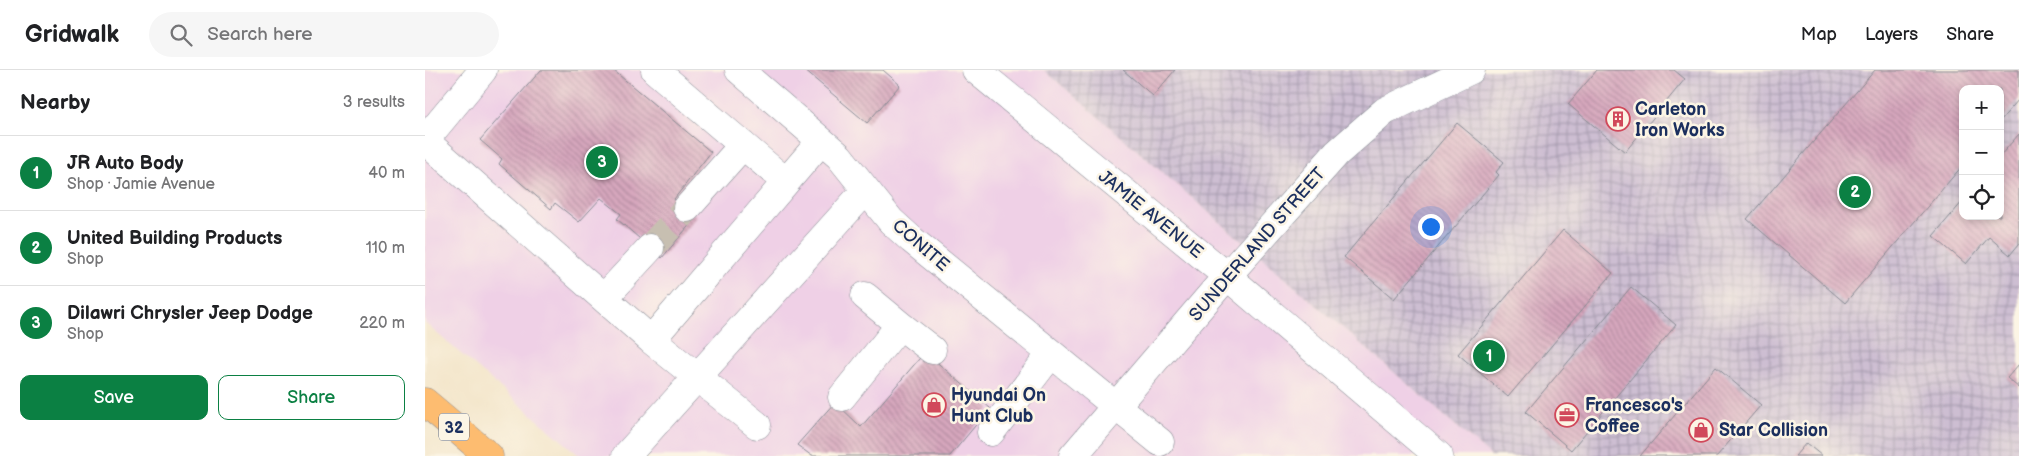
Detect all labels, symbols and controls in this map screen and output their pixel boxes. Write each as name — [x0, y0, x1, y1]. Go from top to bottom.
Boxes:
search box — [149, 12, 499, 57]
text: Gridwalk — [25, 20, 119, 49]
icon: search — [167, 21, 195, 49]
text: Search here — [207, 23, 312, 46]
text: Map — [1801, 24, 1837, 45]
text: Layers — [1865, 24, 1918, 45]
text: Share — [1946, 24, 1994, 45]
map controls — [1959, 85, 2004, 220]
button: + — [1959, 85, 2004, 130]
text: Nearby — [20, 90, 90, 115]
text: 3 results — [343, 93, 405, 112]
place label: Carleton Iron Works — [1635, 99, 1725, 141]
building icon: Carleton Iron Works — [1605, 106, 1631, 132]
button: − — [1959, 130, 2004, 175]
pin: 3 — [586, 143, 618, 181]
text: JR Auto Body — [67, 152, 184, 175]
street label: SUNDERLAND STREET — [1185, 163, 1330, 325]
text: 1 — [33, 164, 39, 183]
text: 40 m — [368, 164, 405, 183]
street label: JAMIE AVENUE — [1094, 166, 1207, 263]
pin: 2 — [1839, 173, 1871, 211]
text: Shop · Jamie Avenue — [67, 175, 215, 194]
button: locate — [1959, 175, 2004, 220]
your location — [1418, 214, 1444, 240]
street label: CONITE — [888, 215, 953, 276]
text: United Building Products — [67, 227, 282, 250]
text: 2 — [31, 239, 41, 258]
text: 110 m — [366, 239, 405, 258]
text: Shop — [67, 250, 104, 269]
text: Dilawri Chrysler Jeep Dodge — [67, 302, 313, 325]
text: 3 — [31, 314, 41, 333]
text: 220 m — [359, 314, 405, 333]
text: Shop — [67, 325, 104, 344]
pin: 1 — [1473, 337, 1505, 375]
button: Save — [20, 375, 208, 420]
button: Share — [218, 375, 405, 420]
place label: Hyundai On Hunt Club — [951, 385, 1046, 427]
shop icon: Hyundai On Hunt Club — [921, 392, 947, 418]
place label: Francesco's Coffee — [1585, 395, 1683, 437]
office icon: Francesco's Coffee — [1554, 402, 1580, 428]
road number: 32 — [439, 414, 469, 441]
shop icon: Star Collision — [1688, 417, 1714, 443]
place label: Star Collision — [1719, 420, 1828, 441]

